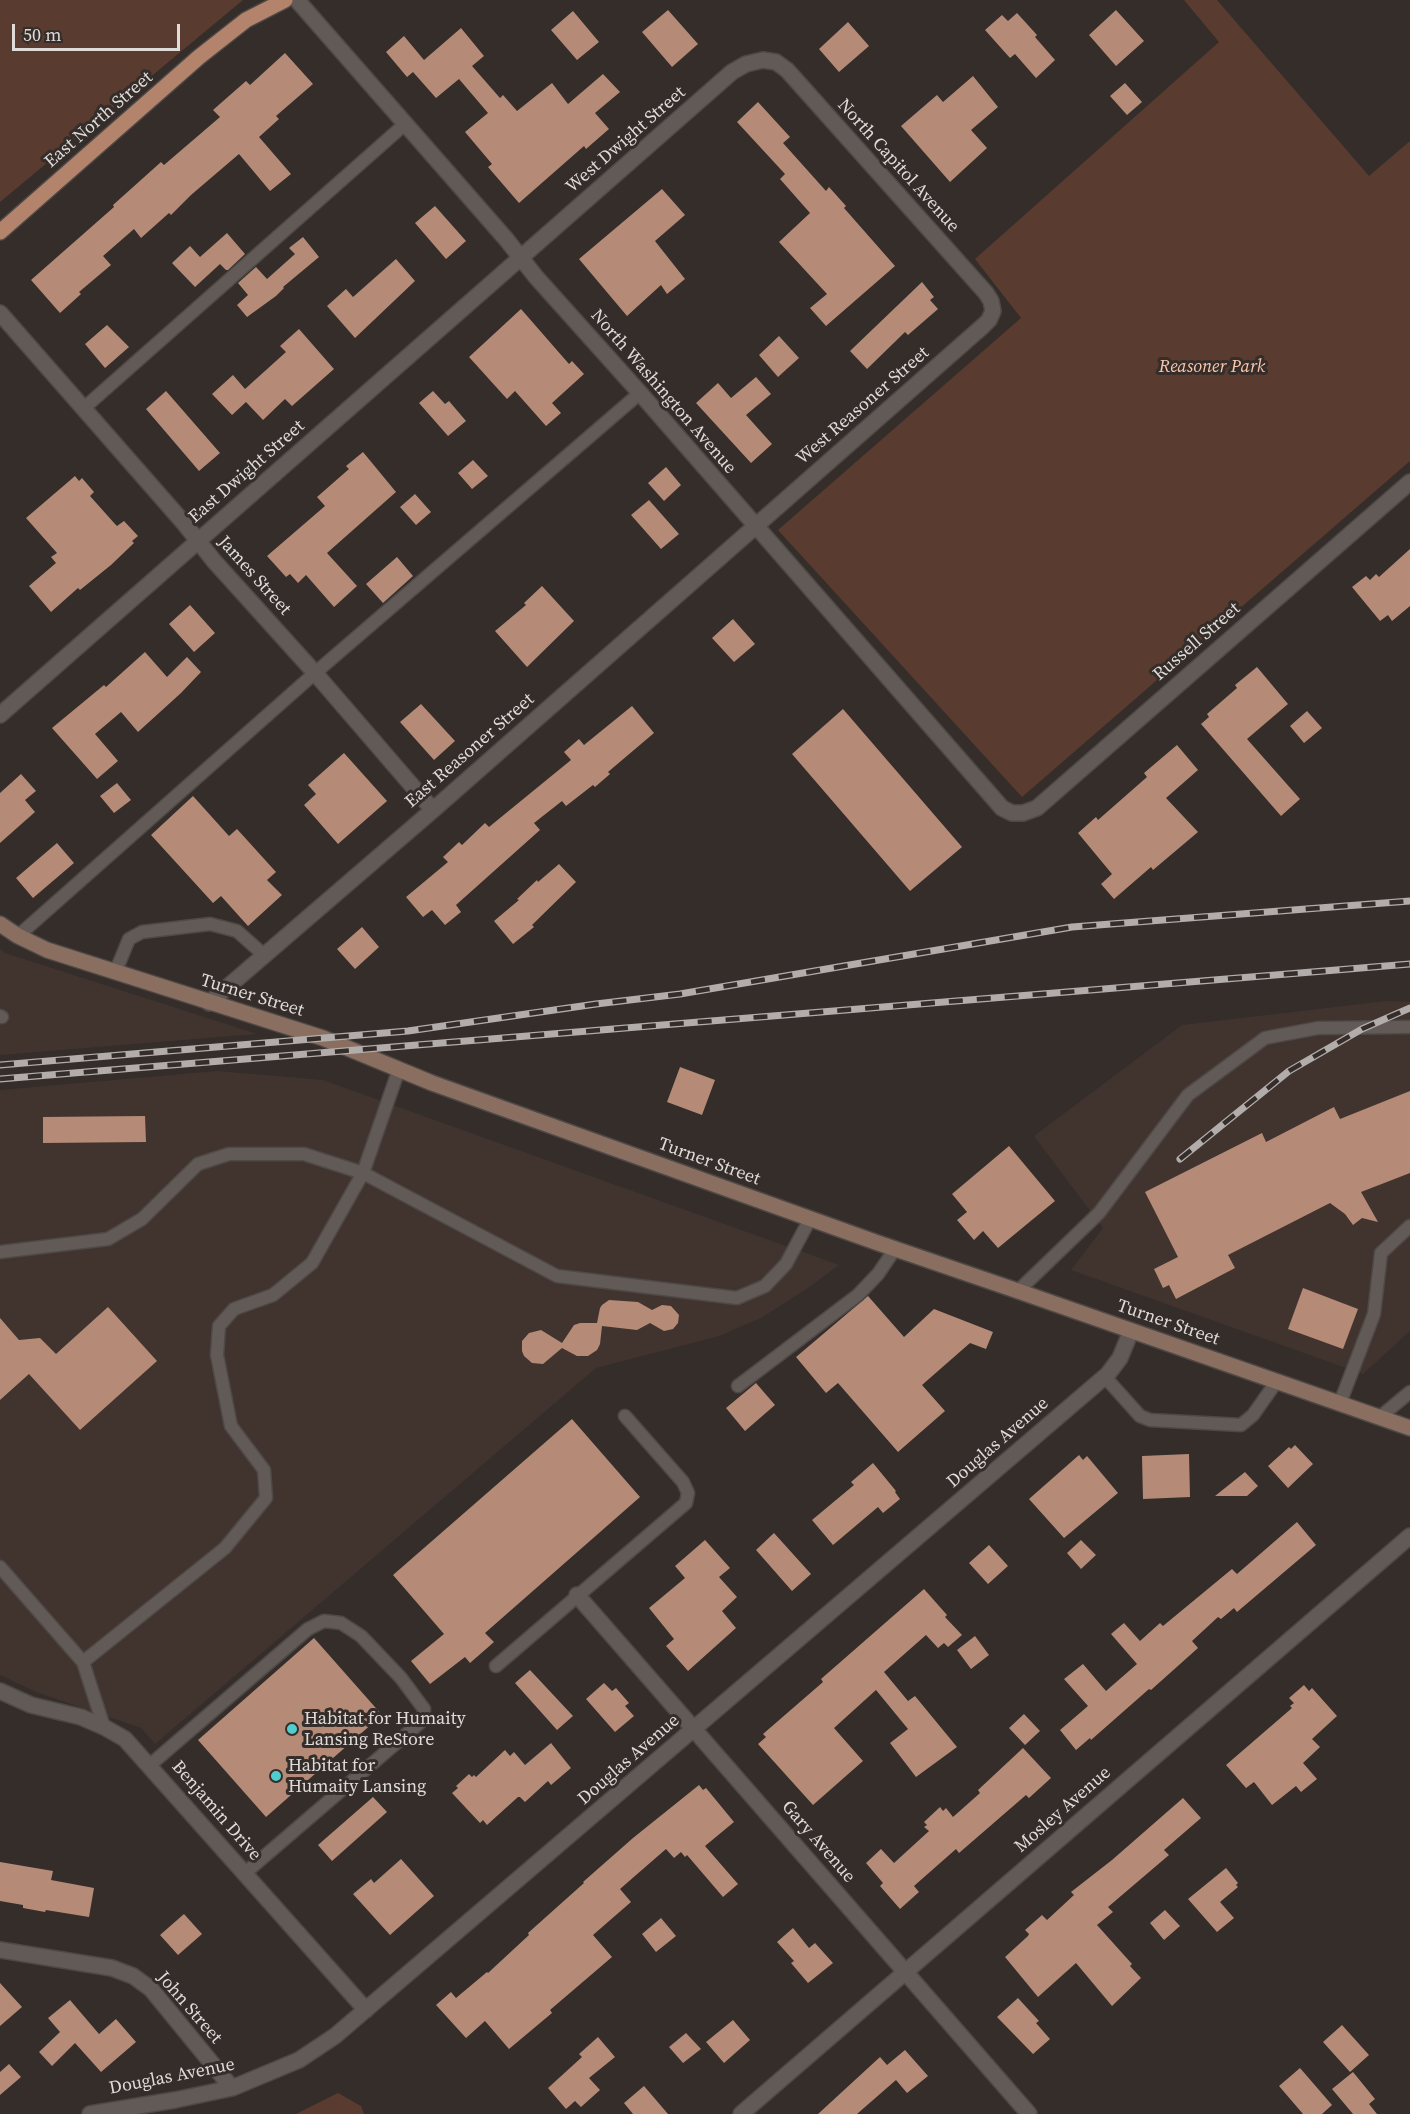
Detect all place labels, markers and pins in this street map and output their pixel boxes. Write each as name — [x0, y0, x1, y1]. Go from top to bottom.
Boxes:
place label: Habitat for Humaity Lansing ReStore — [304, 1708, 466, 1750]
marker: Habitat for Humaity Lansing ReStore — [285, 1722, 299, 1736]
place label: Habitat for Humaity Lansing — [288, 1755, 426, 1798]
marker: Habitat for Humaity Lansing — [269, 1769, 283, 1783]

